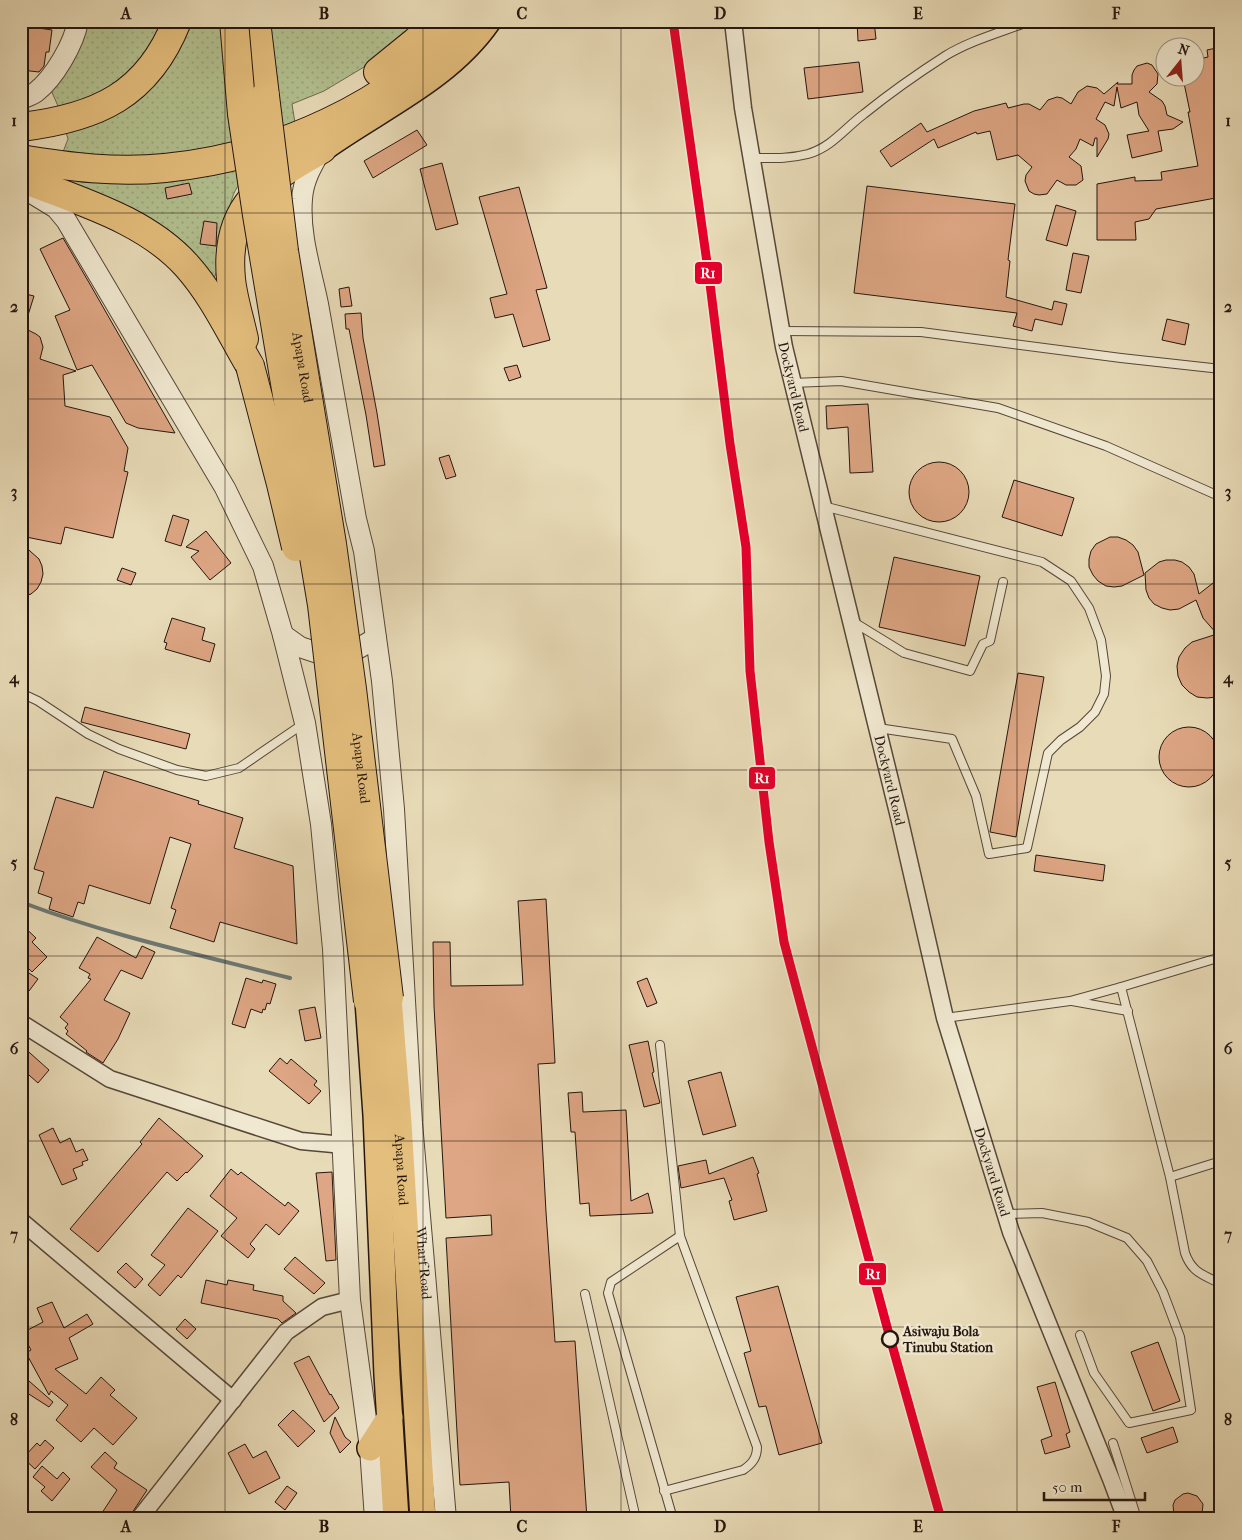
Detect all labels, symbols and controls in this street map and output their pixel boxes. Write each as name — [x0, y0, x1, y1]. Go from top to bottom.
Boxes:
text: A — [120, 4, 132, 23]
text: B — [319, 4, 329, 23]
text: C — [517, 4, 528, 23]
text: D — [714, 4, 726, 23]
text: E — [913, 4, 923, 23]
text: F — [1111, 4, 1121, 23]
north arrow — [1154, 38, 1204, 88]
text: N — [1176, 40, 1192, 60]
text: 1 — [11, 111, 17, 130]
text: 1 — [1225, 111, 1231, 130]
line badge: R1 — [694, 261, 723, 285]
text: R1 — [700, 265, 716, 282]
text: 2 — [10, 297, 18, 316]
text: 2 — [1224, 297, 1232, 316]
street label: Apapa Road — [288, 330, 317, 404]
street label: Dockyard Road — [774, 340, 813, 434]
text: 3 — [11, 482, 17, 502]
text: 3 — [1225, 482, 1231, 502]
text: 4 — [8, 668, 20, 688]
text: 4 — [1222, 668, 1234, 688]
street label: Apapa Road — [348, 731, 374, 805]
street label: Dockyard Road — [870, 733, 909, 828]
line badge: R1 — [748, 766, 776, 790]
text: R1 — [754, 770, 770, 787]
text: 5 — [11, 853, 18, 872]
text: 5 — [1225, 853, 1232, 872]
text: 6 — [10, 1039, 19, 1058]
text: 6 — [1224, 1039, 1233, 1058]
street label: Dockyard Road — [970, 1125, 1014, 1219]
street label: Apapa Road — [391, 1132, 412, 1206]
text: 7 — [9, 1225, 18, 1244]
street label: Wharf Road — [412, 1225, 435, 1301]
text: 7 — [1223, 1225, 1232, 1244]
line badge: R1 — [858, 1262, 887, 1286]
text: R1 — [865, 1266, 881, 1283]
place label: Asiwaju Bola Tinubu Station — [902, 1323, 994, 1356]
marker: Asiwaju Bola Tinubu Station — [881, 1330, 899, 1348]
text: 8 — [10, 1410, 18, 1429]
text: 8 — [1224, 1410, 1232, 1429]
scale bar — [1044, 1470, 1146, 1502]
text: 50 m — [1052, 1478, 1083, 1496]
text: A — [120, 1517, 132, 1536]
text: B — [319, 1517, 329, 1536]
text: C — [517, 1517, 528, 1536]
text: D — [714, 1517, 726, 1536]
text: E — [913, 1517, 923, 1536]
text: F — [1111, 1517, 1121, 1536]

